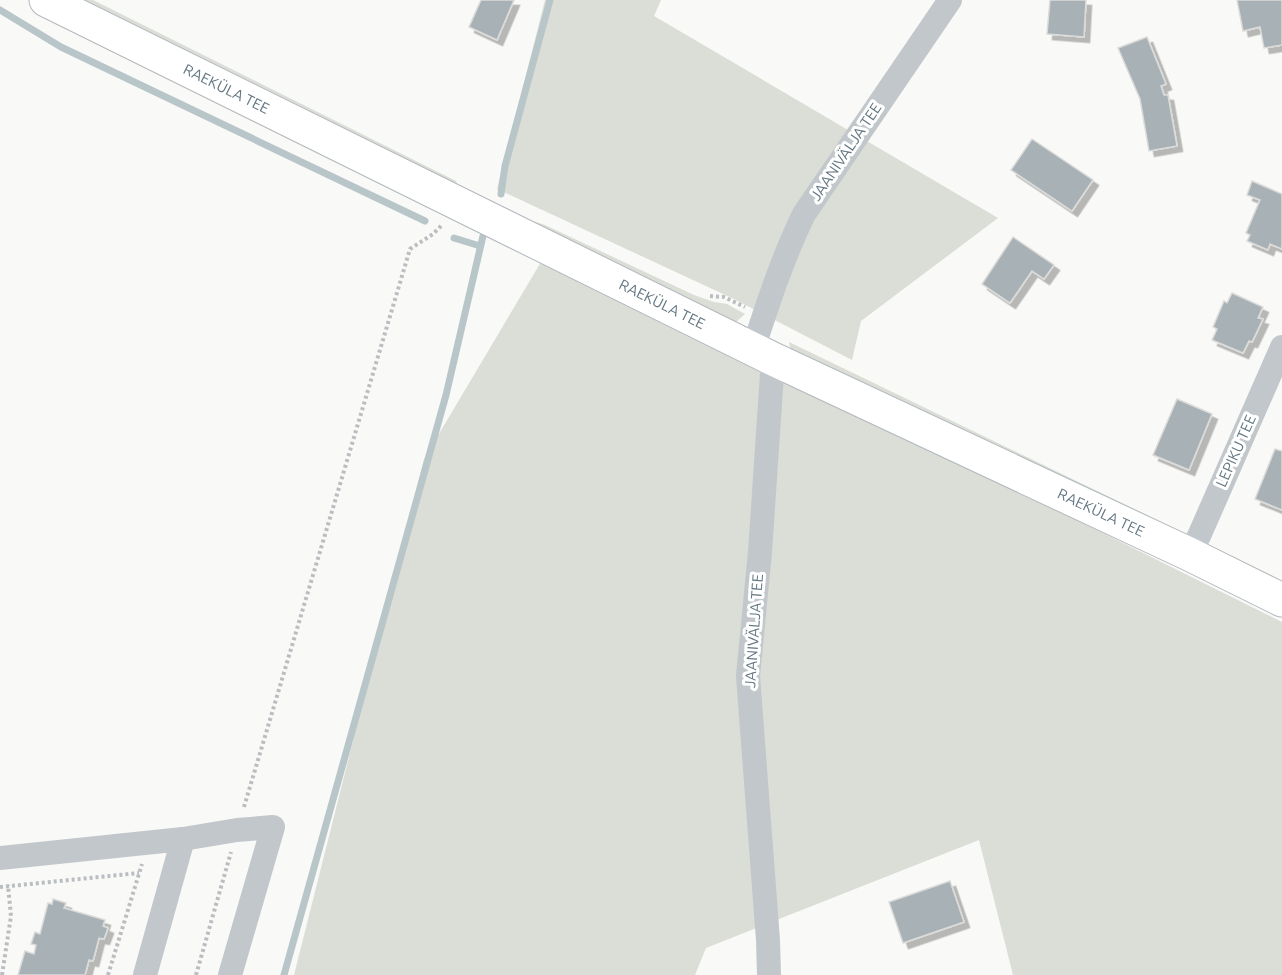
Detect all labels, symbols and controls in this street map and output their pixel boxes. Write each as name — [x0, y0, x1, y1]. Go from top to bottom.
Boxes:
street label: RAEKÜLA TEE — [181, 60, 272, 117]
street label: JAANIVÄLJA TEE — [807, 100, 885, 204]
street label: RAEKÜLA TEE — [616, 275, 708, 332]
street label: LEPIKU TEE — [1212, 412, 1259, 489]
street label: RAEKÜLA TEE — [1055, 485, 1147, 540]
street label: JAANIVÄLJA TEE — [741, 573, 766, 688]

